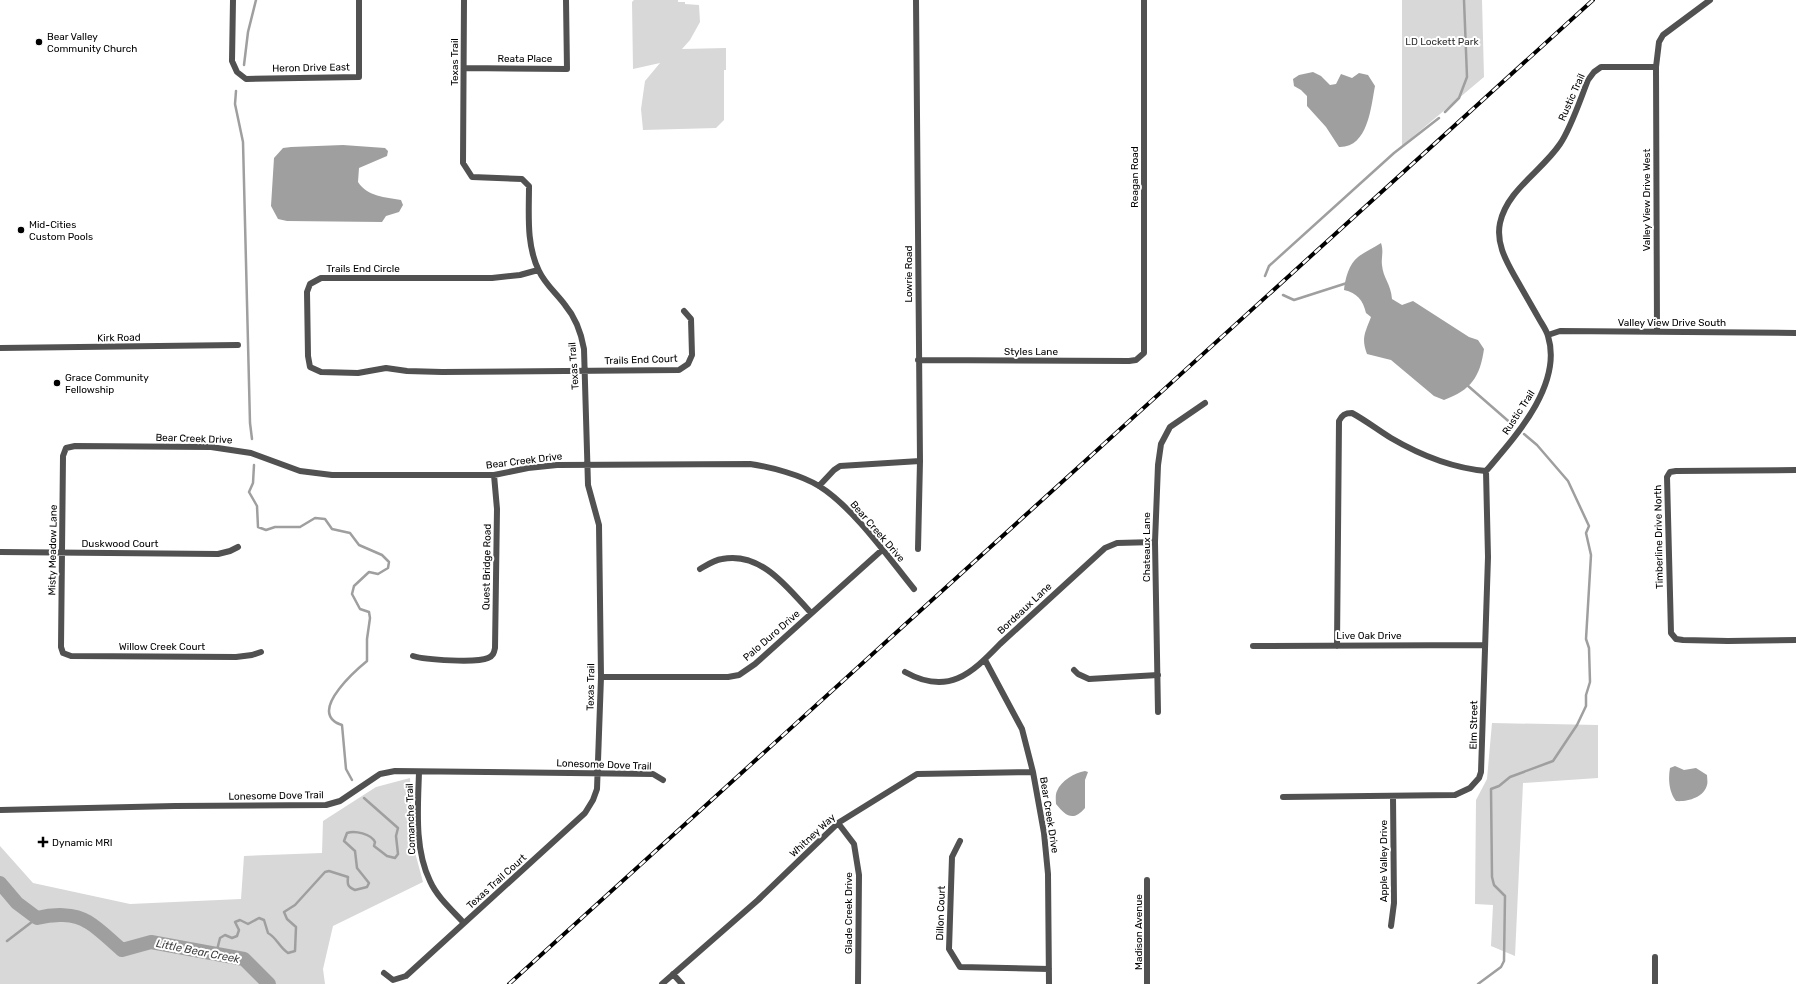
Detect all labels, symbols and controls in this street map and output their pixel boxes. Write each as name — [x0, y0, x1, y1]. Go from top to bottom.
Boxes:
place label: Bear Valley Community Church — [47, 31, 137, 55]
park label: LD Lockett Park — [1405, 36, 1479, 48]
marker: Bear Valley Community Church — [34, 37, 44, 47]
street label: Texas Trail — [449, 38, 461, 86]
street label: Reata Place — [498, 53, 553, 65]
street label: Heron Drive East — [272, 61, 350, 75]
street label: Rustic Trail — [1556, 72, 1588, 123]
street label: Reagan Road — [1129, 146, 1141, 208]
street label: Valley View Drive West — [1641, 149, 1653, 251]
place label: Mid-Cities Custom Pools — [29, 219, 93, 243]
marker: Mid-Cities Custom Pools — [16, 225, 26, 235]
street label: Lowrie Road — [903, 245, 915, 303]
street label: Trails End Circle — [326, 263, 400, 275]
street label: Valley View Drive South — [1618, 317, 1726, 329]
street label: Kirk Road — [97, 332, 141, 344]
street label: Texas Trail — [566, 342, 582, 390]
street label: Styles Lane — [1004, 346, 1058, 358]
street label: Trails End Court — [604, 353, 678, 367]
place label: Grace Community Fellowship — [65, 372, 149, 396]
marker: Grace Community Fellowship — [52, 378, 62, 388]
street label: Rustic Trail — [1500, 388, 1538, 437]
street label: Bear Creek Drive — [155, 432, 233, 446]
street label: Bear Creek Drive — [485, 450, 563, 472]
street label: Timberline Drive North — [1652, 485, 1666, 589]
street label: Bear Creek Drive — [847, 499, 907, 565]
street label: Misty Meadow Lane — [46, 504, 60, 595]
street label: Chateaux Lane — [1141, 512, 1153, 582]
street label: Quest Bridge Road — [480, 524, 494, 610]
street label: Duskwood Court — [81, 538, 159, 550]
street label: Bordeaux Lane — [995, 580, 1055, 637]
street label: Palo Duro Drive — [741, 608, 803, 664]
street label: Live Oak Drive — [1336, 630, 1402, 642]
street label: Willow Creek Court — [119, 641, 205, 653]
street label: Texas Trail — [585, 663, 597, 711]
street label: Elm Street — [1468, 700, 1480, 749]
street label: Lonesome Dove Trail — [556, 757, 652, 773]
street label: Bear Creek Drive — [1037, 776, 1061, 854]
street label: Comanche Trail — [404, 783, 418, 855]
street label: Lonesome Dove Trail — [228, 789, 324, 803]
street label: Whitney Way — [787, 811, 838, 860]
street label: Apple Valley Drive — [1378, 819, 1390, 902]
marker: Dynamic MRI — [37, 836, 49, 848]
place label: Dynamic MRI — [52, 837, 113, 849]
street label: Texas Trail Court — [464, 852, 529, 912]
street label: Glade Creek Drive — [843, 872, 855, 954]
street label: Dillon Court — [934, 885, 948, 941]
street label: Madison Avenue — [1133, 894, 1145, 970]
water label: Little Bear Creek — [155, 937, 241, 966]

